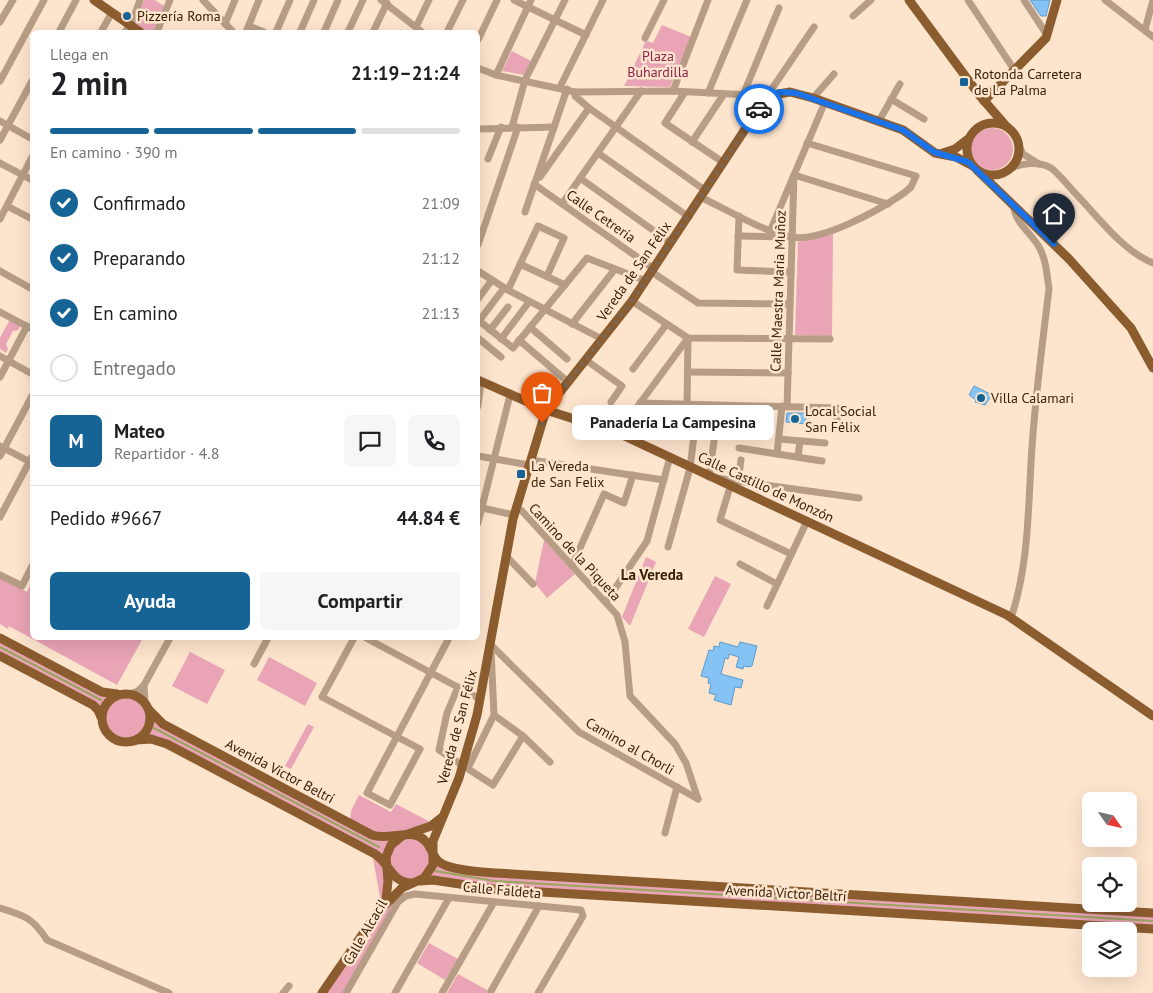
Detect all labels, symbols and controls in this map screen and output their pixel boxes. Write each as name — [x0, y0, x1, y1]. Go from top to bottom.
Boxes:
place label: Pizzería Roma — [137, 7, 221, 25]
marker: Pizzería Roma — [121, 10, 133, 22]
text: Llega en — [50, 44, 109, 64]
park label: Plaza Buhardilla — [627, 47, 689, 81]
text: 21:19–21:24 — [351, 61, 460, 85]
text: 2 min — [50, 62, 128, 104]
place label: Rotonda Carretera de La Palma — [974, 65, 1082, 99]
marker: Rotonda Carretera de La Palma — [958, 76, 970, 88]
courier — [734, 84, 784, 134]
icon: car — [745, 95, 773, 123]
text: En camino · 390 m — [50, 142, 178, 162]
street label: Calle Cetrería — [563, 186, 639, 246]
icon: check — [50, 189, 78, 217]
text: Confirmado — [93, 191, 186, 215]
text: 21:09 — [422, 193, 460, 213]
pin — [1033, 193, 1075, 244]
icon: home — [1040, 200, 1068, 228]
street label: Calle Maestra María Muñoz — [766, 210, 790, 372]
street label: Vereda de San Félix — [592, 218, 675, 325]
icon: check — [50, 244, 78, 272]
text: Preparando — [93, 246, 185, 270]
text: 21:12 — [422, 248, 460, 268]
icon: check — [50, 299, 78, 327]
text: En camino — [93, 301, 178, 325]
text: 21:13 — [422, 303, 460, 323]
text: Entregado — [93, 356, 176, 380]
pin — [521, 372, 563, 423]
icon: bag — [528, 379, 556, 407]
place label: Villa Calamari — [990, 389, 1074, 407]
marker: Villa Calamari — [975, 392, 987, 404]
place label: Local Social San Félix — [805, 402, 876, 436]
callout: Panadería La Campesina — [572, 406, 774, 440]
text: Panadería La Campesina — [590, 412, 756, 432]
marker: Local Social San Félix — [789, 413, 801, 425]
button: chat — [344, 415, 396, 467]
button: phone — [408, 415, 460, 467]
text: Mateo — [114, 419, 165, 443]
text: M — [68, 429, 84, 453]
text: Repartidor · 4.8 — [114, 443, 219, 463]
street label: Calle Castillo de Monzón — [695, 448, 837, 526]
place label: La Vereda de San Felix — [531, 457, 605, 491]
marker: La Vereda de San Felix — [515, 468, 527, 480]
street label: Camino de la Piqueta — [525, 499, 625, 605]
text: Pedido #9667 — [50, 506, 162, 530]
text: 44.84 € — [397, 506, 460, 530]
district label: La Vereda — [621, 565, 683, 584]
button: Ayuda — [50, 572, 250, 630]
button: Compartir — [260, 572, 460, 630]
street label: Vereda de San Félix — [433, 668, 481, 787]
street label: Camino al Chorli — [583, 713, 677, 779]
street label: Avenida Víctor Beltrí — [222, 735, 338, 808]
north arrow — [1082, 792, 1138, 848]
map controls — [1082, 792, 1137, 977]
button: locate — [1082, 857, 1137, 912]
street label: Calle Faldeta — [462, 878, 542, 902]
street label: Avenida Víctor Beltrí — [725, 881, 847, 905]
street label: Calle Alcacil — [339, 896, 391, 968]
button: layers — [1082, 922, 1137, 977]

